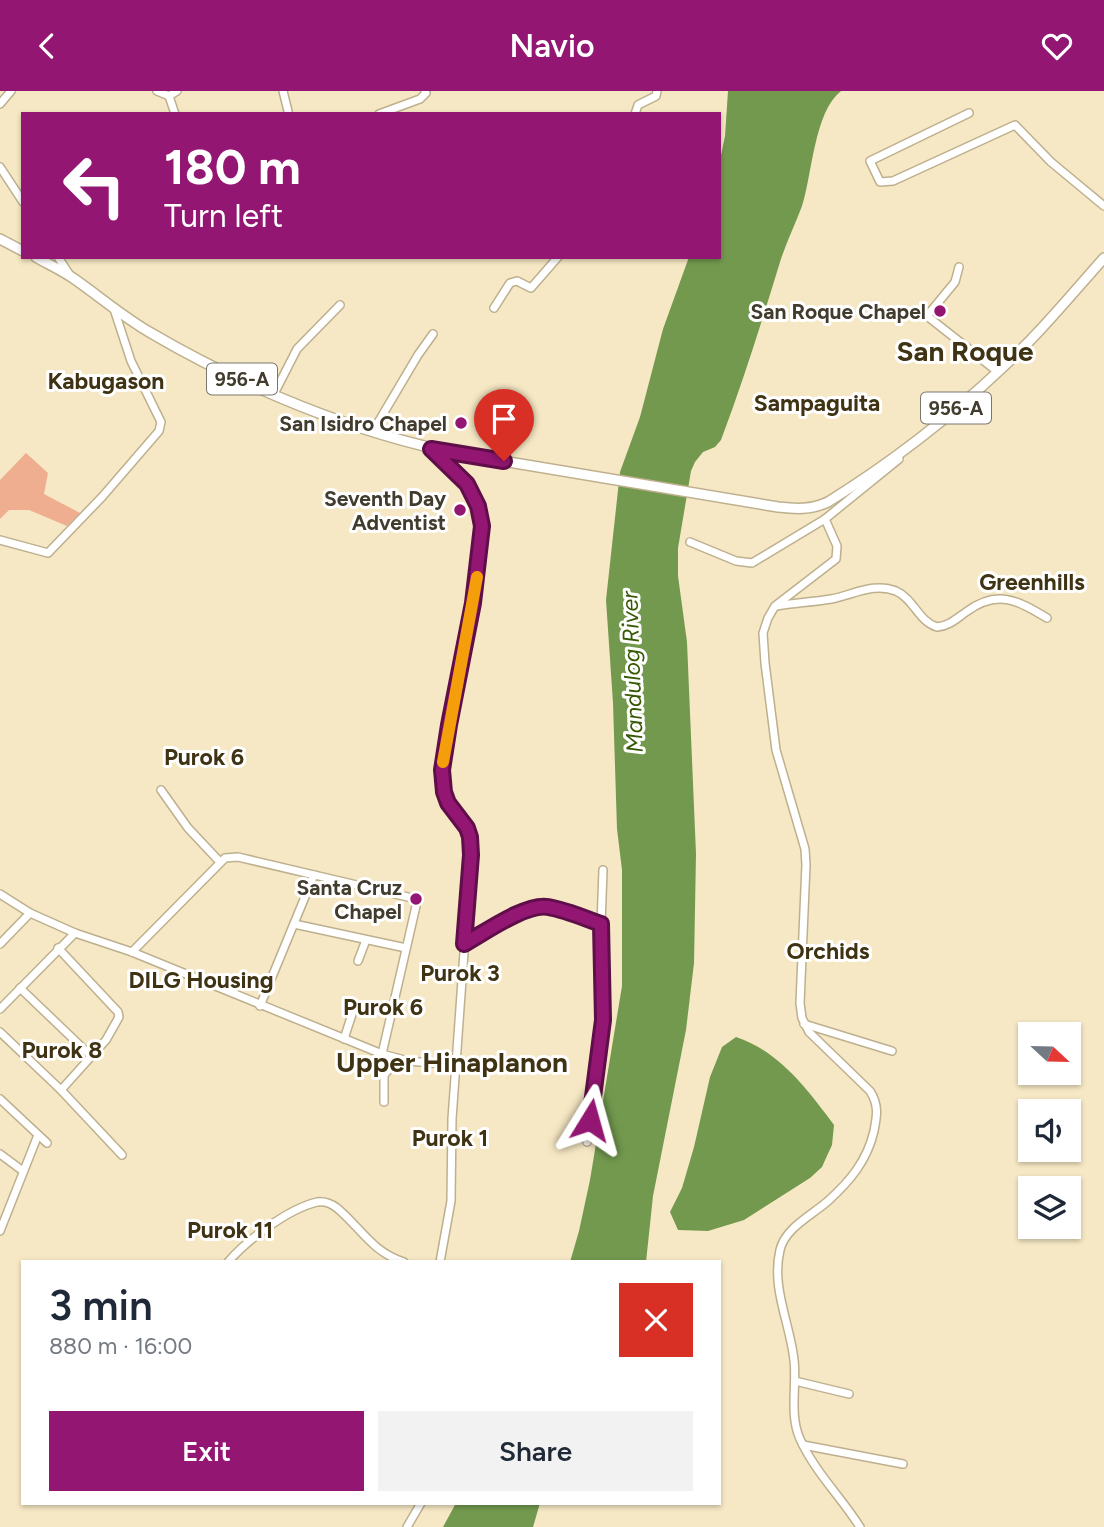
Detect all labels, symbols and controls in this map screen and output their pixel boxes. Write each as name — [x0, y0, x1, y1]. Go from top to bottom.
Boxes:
icon: back — [28, 27, 66, 65]
text: Navio — [509, 27, 595, 65]
icon: heart — [1038, 27, 1076, 65]
text: 180 m — [164, 137, 301, 196]
icon: left — [49, 140, 140, 231]
text: Turn left — [164, 197, 283, 235]
place label: San Roque Chapel — [751, 299, 926, 324]
marker: San Roque Chapel — [932, 303, 948, 319]
district label: San Roque — [897, 334, 1033, 368]
road number: 956-A — [207, 363, 277, 395]
district label: Kabugason — [48, 367, 164, 395]
pin — [474, 389, 534, 461]
district label: Sampaguita — [754, 389, 880, 417]
road number: 956-A — [921, 393, 991, 423]
icon: arrive — [485, 400, 523, 438]
place label: San Isidro Chapel — [279, 411, 447, 436]
marker: San Isidro Chapel — [453, 415, 469, 431]
place label: Seventh Day Adventist — [324, 486, 447, 535]
marker: Seventh Day Adventist — [452, 502, 468, 518]
district label: Greenhills — [979, 568, 1085, 596]
water label: Mandulog River — [615, 590, 649, 753]
district label: Purok 6 — [164, 743, 244, 771]
place label: Santa Cruz Chapel — [297, 875, 402, 924]
marker: Santa Cruz Chapel — [408, 891, 424, 907]
district label: Orchids — [787, 937, 870, 965]
district label: Purok 3 — [420, 959, 500, 987]
district label: DILG Housing — [129, 966, 273, 994]
district label: Purok 6 — [343, 993, 423, 1021]
north arrow — [1018, 1022, 1082, 1085]
map controls — [1018, 1022, 1081, 1239]
district label: Purok 8 — [22, 1036, 102, 1064]
district label: Upper Hinaplanon — [336, 1045, 568, 1079]
position arrow — [553, 1083, 627, 1157]
button: sound — [1018, 1099, 1081, 1162]
district label: Purok 1 — [412, 1124, 488, 1152]
button: layers — [1018, 1176, 1081, 1239]
district label: Purok 11 — [187, 1216, 273, 1244]
text: 3 min — [49, 1280, 153, 1331]
button: close — [619, 1283, 693, 1357]
text: 880 m · 16:00 — [49, 1332, 192, 1360]
button: Exit — [49, 1411, 364, 1491]
button: Share — [378, 1411, 693, 1491]

